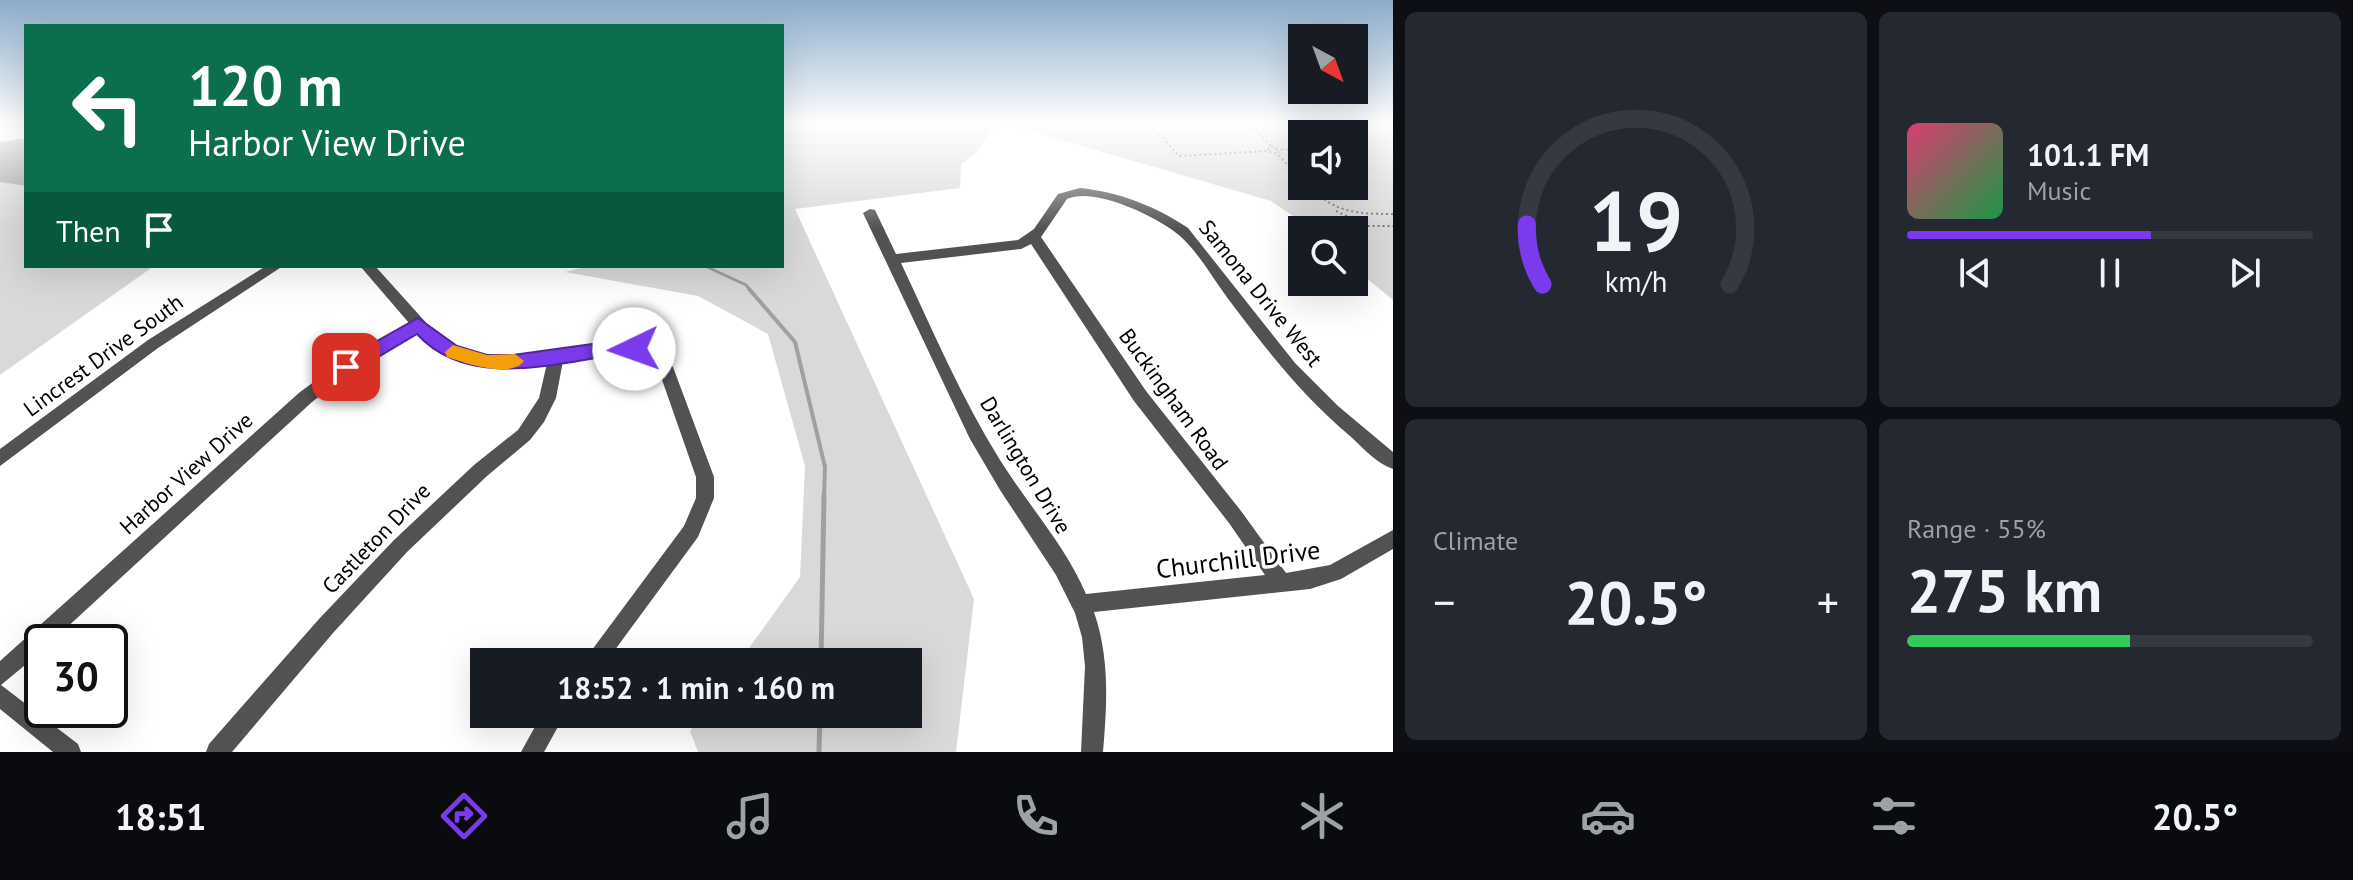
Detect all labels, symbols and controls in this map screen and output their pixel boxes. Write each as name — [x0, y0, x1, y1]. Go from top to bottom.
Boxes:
north arrow — [1288, 24, 1368, 104]
map controls — [1288, 24, 1368, 296]
text: 120 m — [188, 49, 343, 121]
icon: left — [56, 56, 160, 160]
text: Harbor View Drive — [188, 119, 466, 166]
button: sound — [1288, 120, 1368, 200]
text: 101.1 FM — [2027, 135, 2149, 174]
text: 19 — [1589, 166, 1683, 274]
text: Music — [2027, 174, 2091, 207]
icon: arrive — [137, 208, 181, 252]
text: Then — [56, 211, 121, 250]
street label: Samona Drive West — [1193, 214, 1329, 373]
button: search — [1288, 216, 1368, 296]
icon: previous — [1953, 251, 1997, 295]
icon: pause — [2088, 251, 2132, 295]
icon: next — [2223, 251, 2267, 295]
text: km/h — [1605, 263, 1667, 300]
street label: Lincrest Drive South — [18, 288, 188, 422]
position arrow — [592, 307, 676, 391]
street label: Buckingham Road — [1113, 323, 1235, 475]
pin — [312, 333, 380, 401]
icon: arrive — [324, 345, 368, 389]
street label: Darlington Drive — [974, 391, 1078, 539]
street label: Harbor View Drive — [114, 406, 258, 540]
street label: Castleton Drive — [316, 477, 436, 599]
text: Range · 55% — [1907, 512, 2046, 545]
text: Climate — [1433, 524, 1518, 557]
street label: Churchill Drive — [1154, 533, 1322, 585]
text: 275 km — [1907, 551, 2102, 629]
text: 20.5° — [1564, 563, 1708, 641]
text: − — [1433, 573, 1455, 630]
text: + — [1817, 573, 1839, 630]
speed limit sign: 30 — [24, 624, 128, 728]
text: 18:52 · 1 min · 160 m — [557, 668, 835, 707]
icon: directions — [436, 788, 492, 844]
icon: music — [722, 788, 778, 844]
icon: phone — [1008, 788, 1064, 844]
icon: climate — [1294, 788, 1350, 844]
icon: car — [1580, 788, 1636, 844]
icon: filters — [1866, 788, 1922, 844]
text: 18:51 — [115, 793, 206, 840]
text: 20.5° — [2152, 793, 2238, 840]

